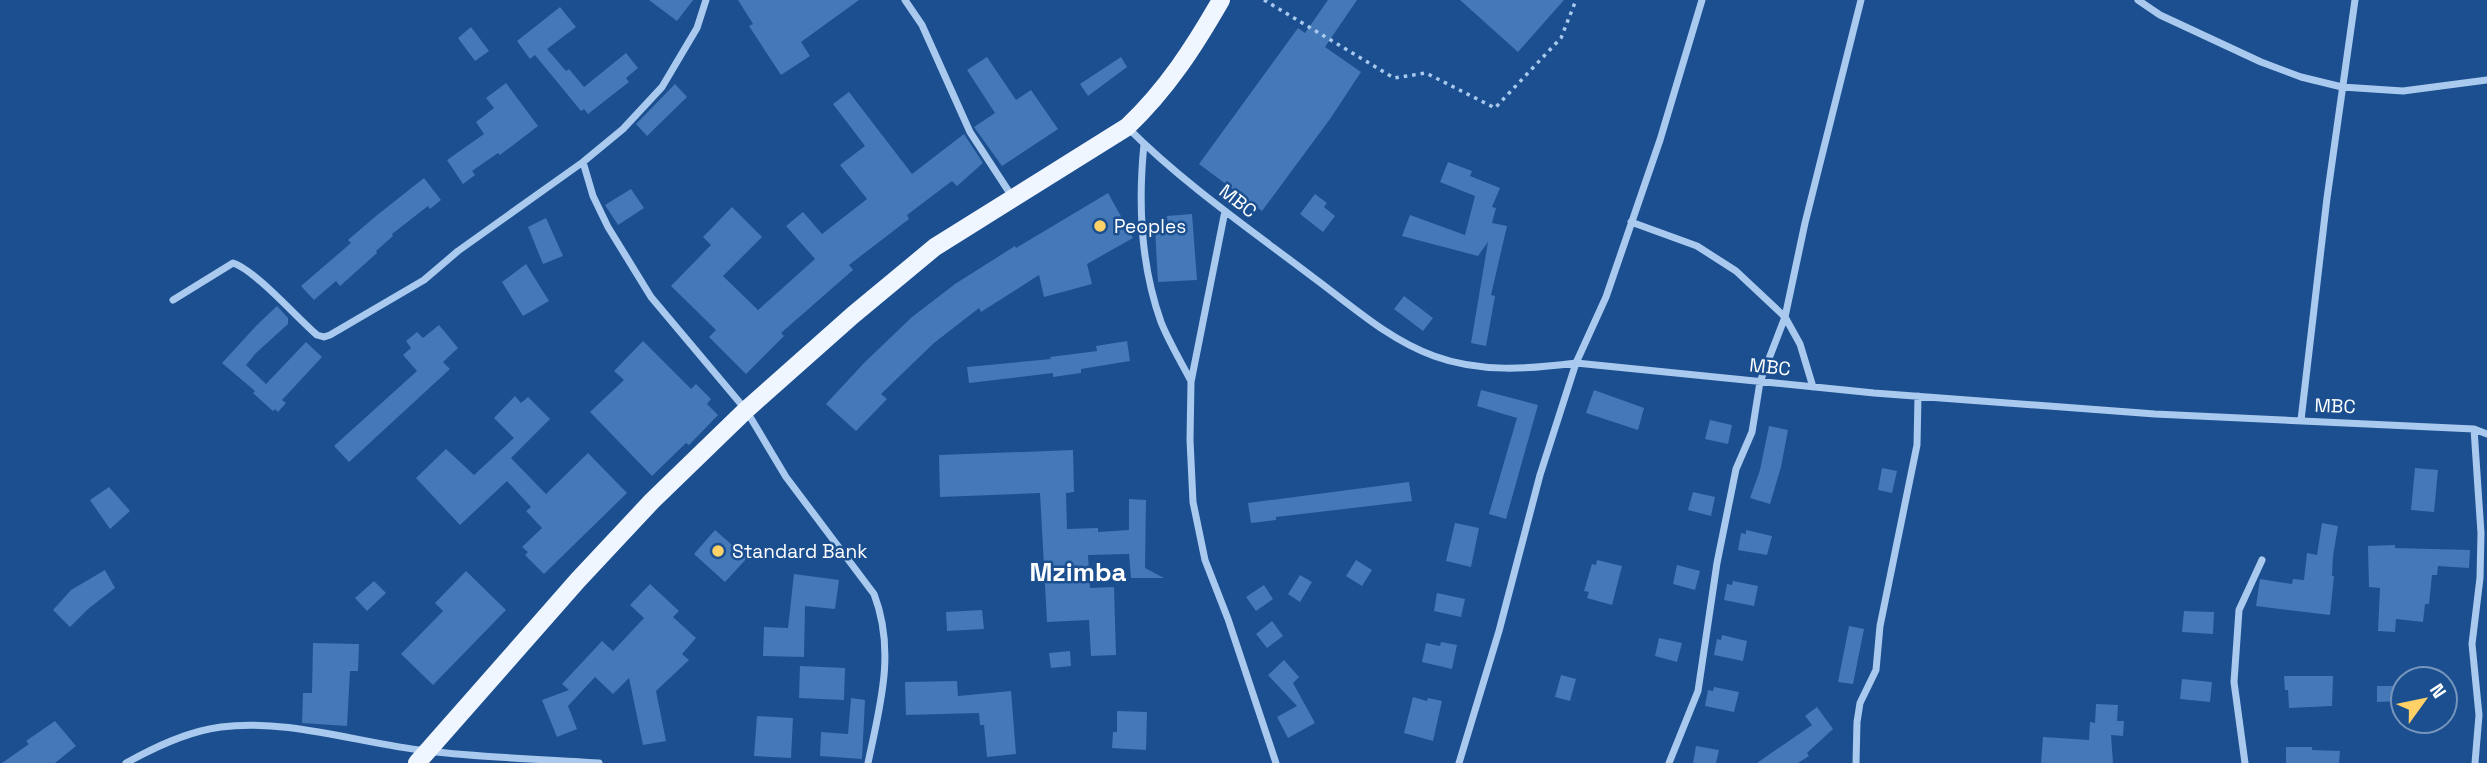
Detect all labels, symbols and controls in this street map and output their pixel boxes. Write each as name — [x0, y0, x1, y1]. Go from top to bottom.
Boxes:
street label: MBC — [1214, 178, 1262, 224]
place label: Peoples — [1114, 214, 1186, 239]
marker: Peoples — [1092, 218, 1108, 234]
street label: MBC — [1748, 352, 1792, 382]
street label: MBC — [2314, 393, 2356, 419]
place label: Standard Bank — [732, 539, 867, 564]
marker: Standard Bank — [710, 543, 726, 559]
district label: Mzimba — [1029, 555, 1127, 589]
north arrow — [2389, 665, 2459, 735]
text: N — [2424, 679, 2452, 703]

